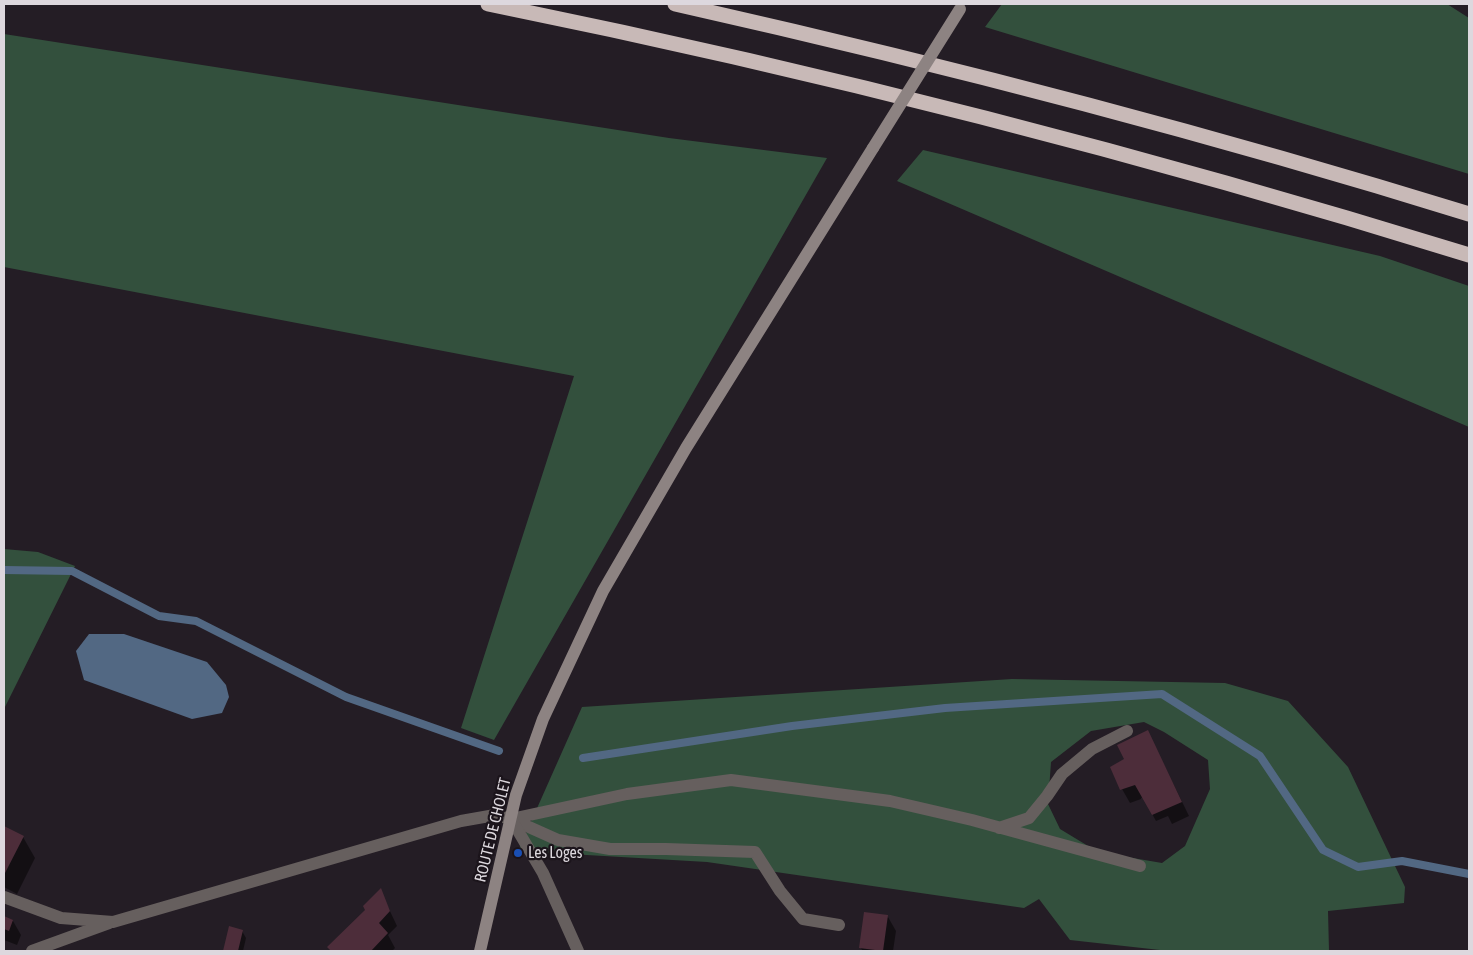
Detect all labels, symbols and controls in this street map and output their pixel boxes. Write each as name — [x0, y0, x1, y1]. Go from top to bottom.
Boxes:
street label: ROUTE DE CHOLET — [471, 776, 515, 884]
place label: Les Loges — [528, 843, 582, 863]
marker: Les Loges — [512, 847, 524, 859]

